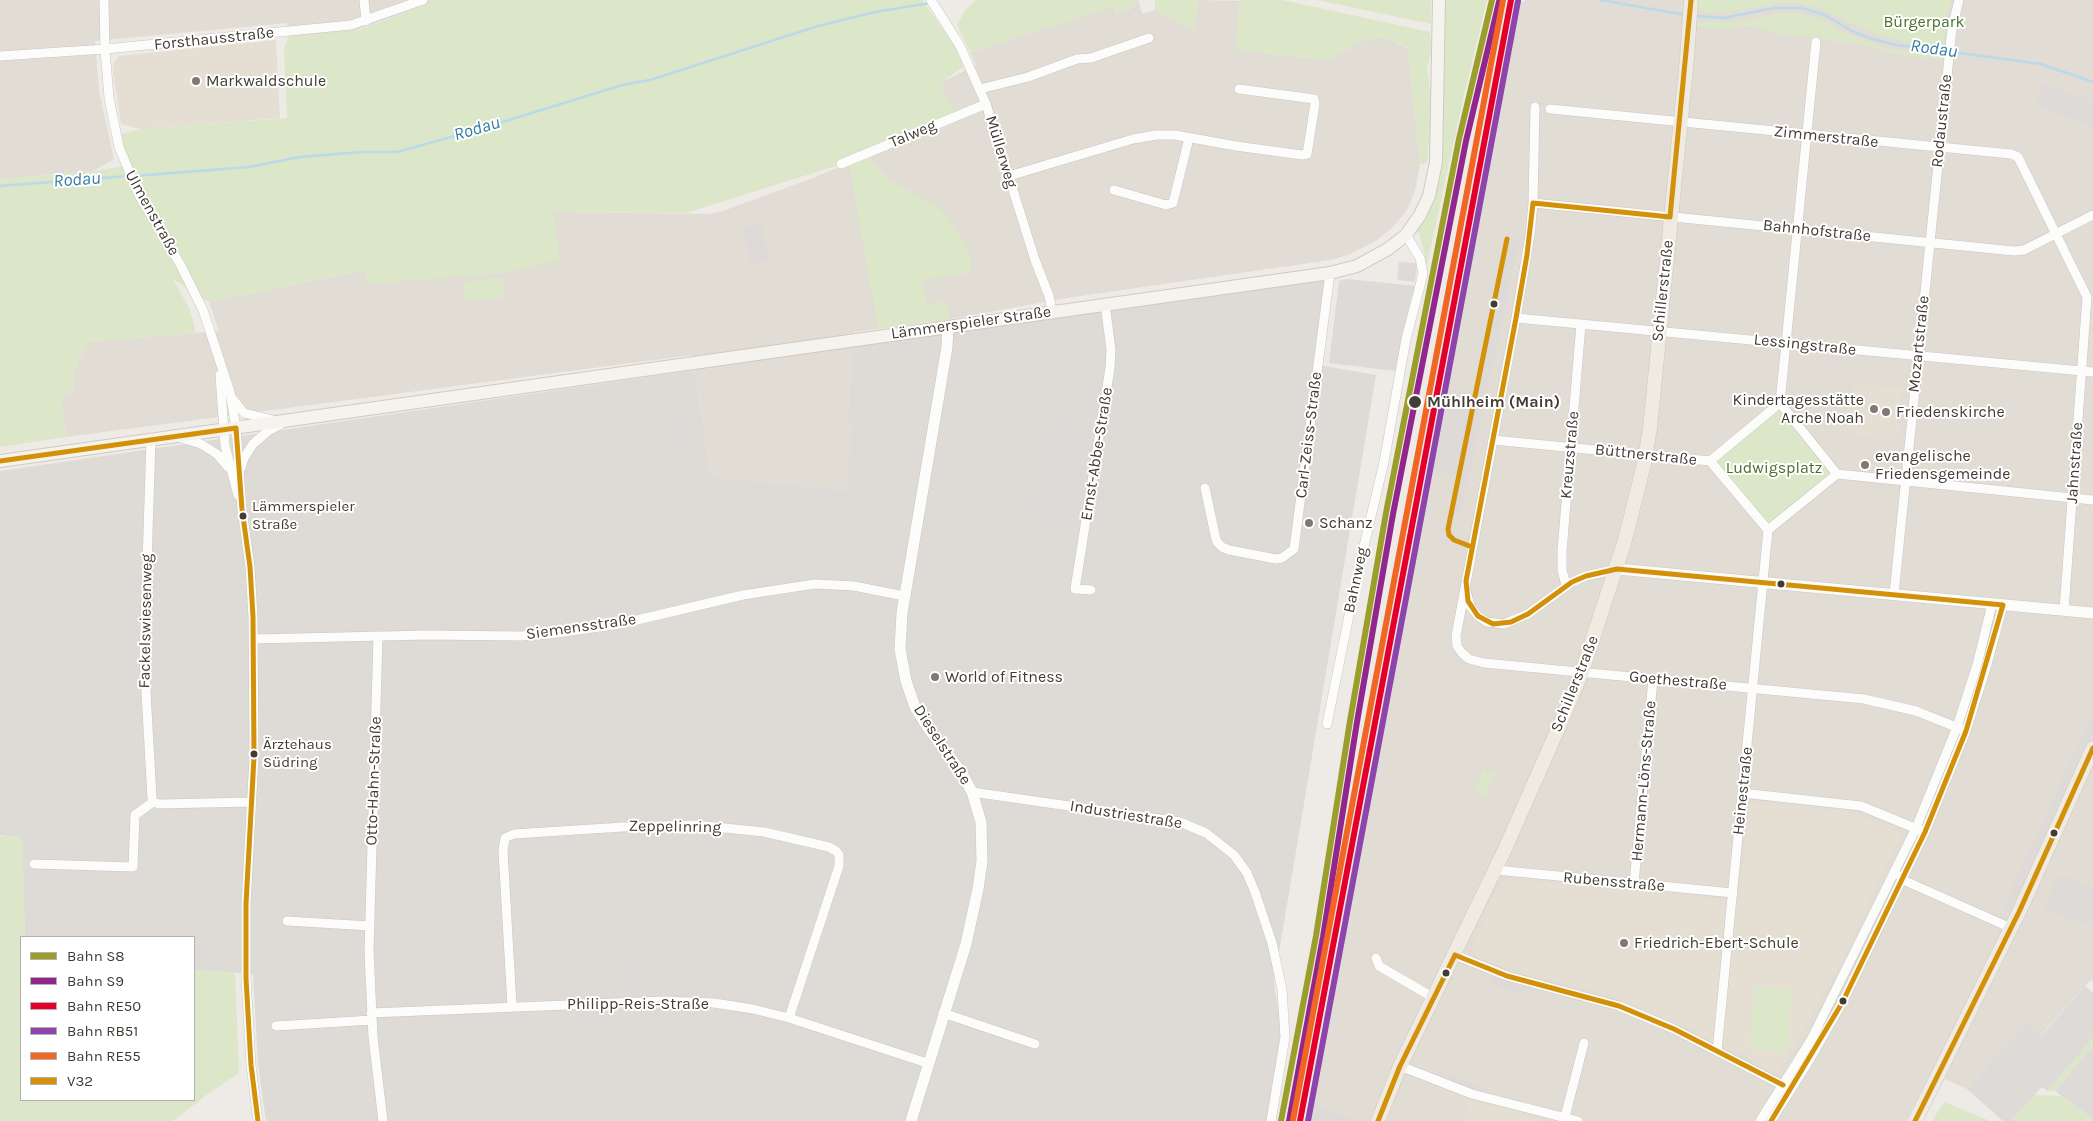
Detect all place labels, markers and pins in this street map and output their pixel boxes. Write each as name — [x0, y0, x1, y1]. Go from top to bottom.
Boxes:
place label: Markwaldschule — [206, 71, 326, 91]
marker: Markwaldschule — [190, 75, 202, 87]
unlabelled marker — [1489, 299, 1499, 309]
place label: Kindertagesstätte Arche Noah — [1732, 390, 1864, 428]
place label: Mühlheim (Main) — [1427, 392, 1560, 412]
marker: Mühlheim (Main) — [1407, 394, 1423, 410]
place label: Friedenskirche — [1896, 402, 2005, 422]
marker: Kindertagesstätte Arche Noah — [1868, 403, 1880, 415]
marker: Friedenskirche — [1880, 406, 1892, 418]
place label: evangelische Friedensgemeinde — [1875, 446, 2010, 484]
marker: evangelische Friedensgemeinde — [1859, 459, 1871, 471]
place label: Lämmerspieler Straße — [252, 498, 355, 533]
marker: Lämmerspieler Straße — [238, 511, 248, 521]
place label: Schanz — [1319, 513, 1373, 533]
marker: Schanz — [1303, 517, 1315, 529]
unlabelled marker — [1776, 579, 1786, 589]
place label: World of Fitness — [945, 667, 1063, 687]
marker: World of Fitness — [929, 671, 941, 683]
place label: Ärztehaus Südring — [263, 736, 332, 771]
marker: Ärztehaus Südring — [249, 749, 259, 759]
unlabelled marker — [2049, 828, 2059, 838]
place label: Friedrich-Ebert-Schule — [1634, 933, 1799, 953]
marker: Friedrich-Ebert-Schule — [1618, 937, 1630, 949]
unlabelled marker — [1441, 968, 1451, 978]
unlabelled marker — [1838, 996, 1848, 1006]

